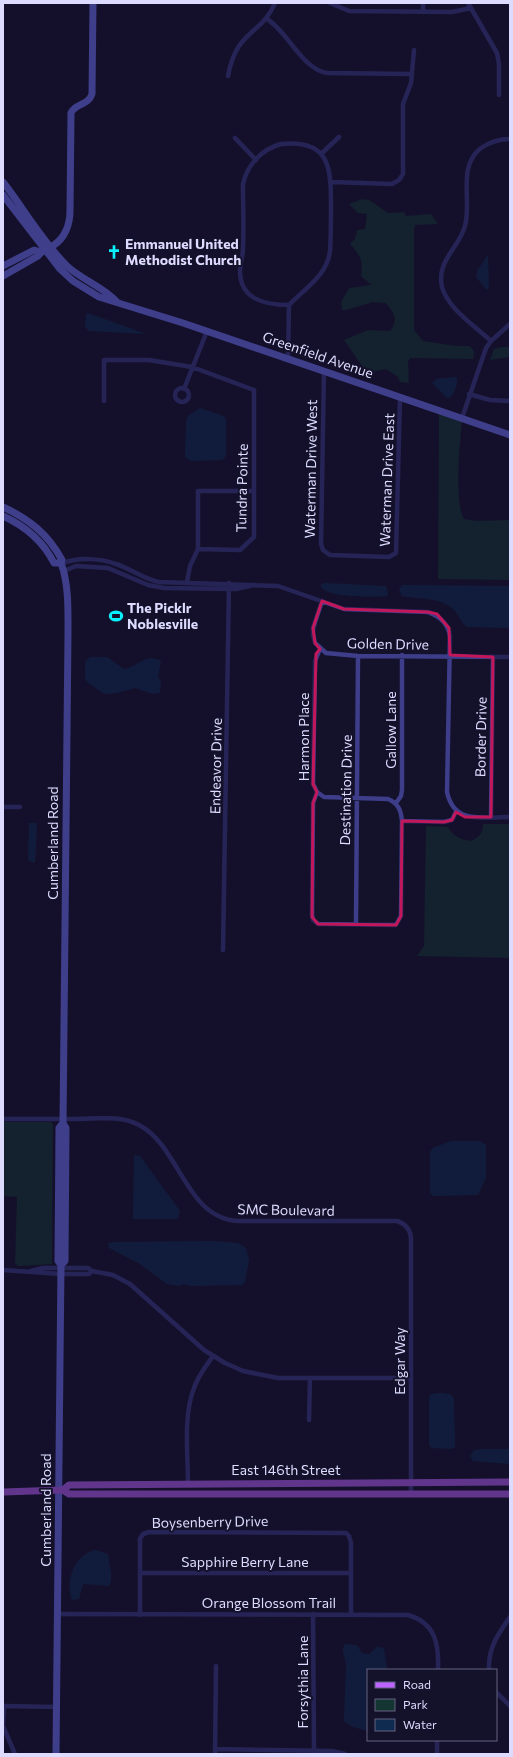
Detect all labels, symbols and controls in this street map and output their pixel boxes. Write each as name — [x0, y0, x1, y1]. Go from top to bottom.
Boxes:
place label: Emmanuel United Methodist Church — [125, 235, 241, 268]
church icon: Emmanuel United Methodist Church — [106, 244, 122, 260]
street label: Greenfield Avenue — [261, 328, 376, 381]
street label: Waterman Drive West — [301, 399, 320, 539]
street label: Waterman Drive East — [376, 413, 397, 547]
street label: Tundra Pointe — [232, 443, 251, 533]
place label: The Picklr Noblesville — [127, 599, 198, 632]
sports icon: The Picklr Noblesville — [108, 608, 124, 624]
street label: Golden Drive — [347, 634, 429, 653]
street label: Gallow Lane — [382, 691, 399, 769]
street label: Harmon Place — [295, 693, 312, 781]
street label: Border Drive — [471, 697, 490, 777]
street label: Endeavor Drive — [206, 718, 225, 814]
street label: Destination Drive — [336, 734, 355, 846]
street label: Cumberland Road — [44, 786, 61, 900]
street label: SMC Boulevard — [237, 1200, 335, 1219]
street label: Edgar Way — [391, 1327, 408, 1395]
street label: Cumberland Road — [37, 1453, 54, 1567]
street label: East 146th Street — [231, 1461, 341, 1478]
street label: Boysenberry Drive — [152, 1512, 268, 1531]
street label: Sapphire Berry Lane — [181, 1553, 309, 1570]
street label: Orange Blossom Trail — [202, 1594, 336, 1611]
street label: Forsythia Lane — [294, 1635, 311, 1729]
legend — [367, 1669, 497, 1741]
text: Road — [403, 1677, 431, 1691]
text: Park — [403, 1697, 429, 1711]
text: Water — [403, 1717, 437, 1731]

